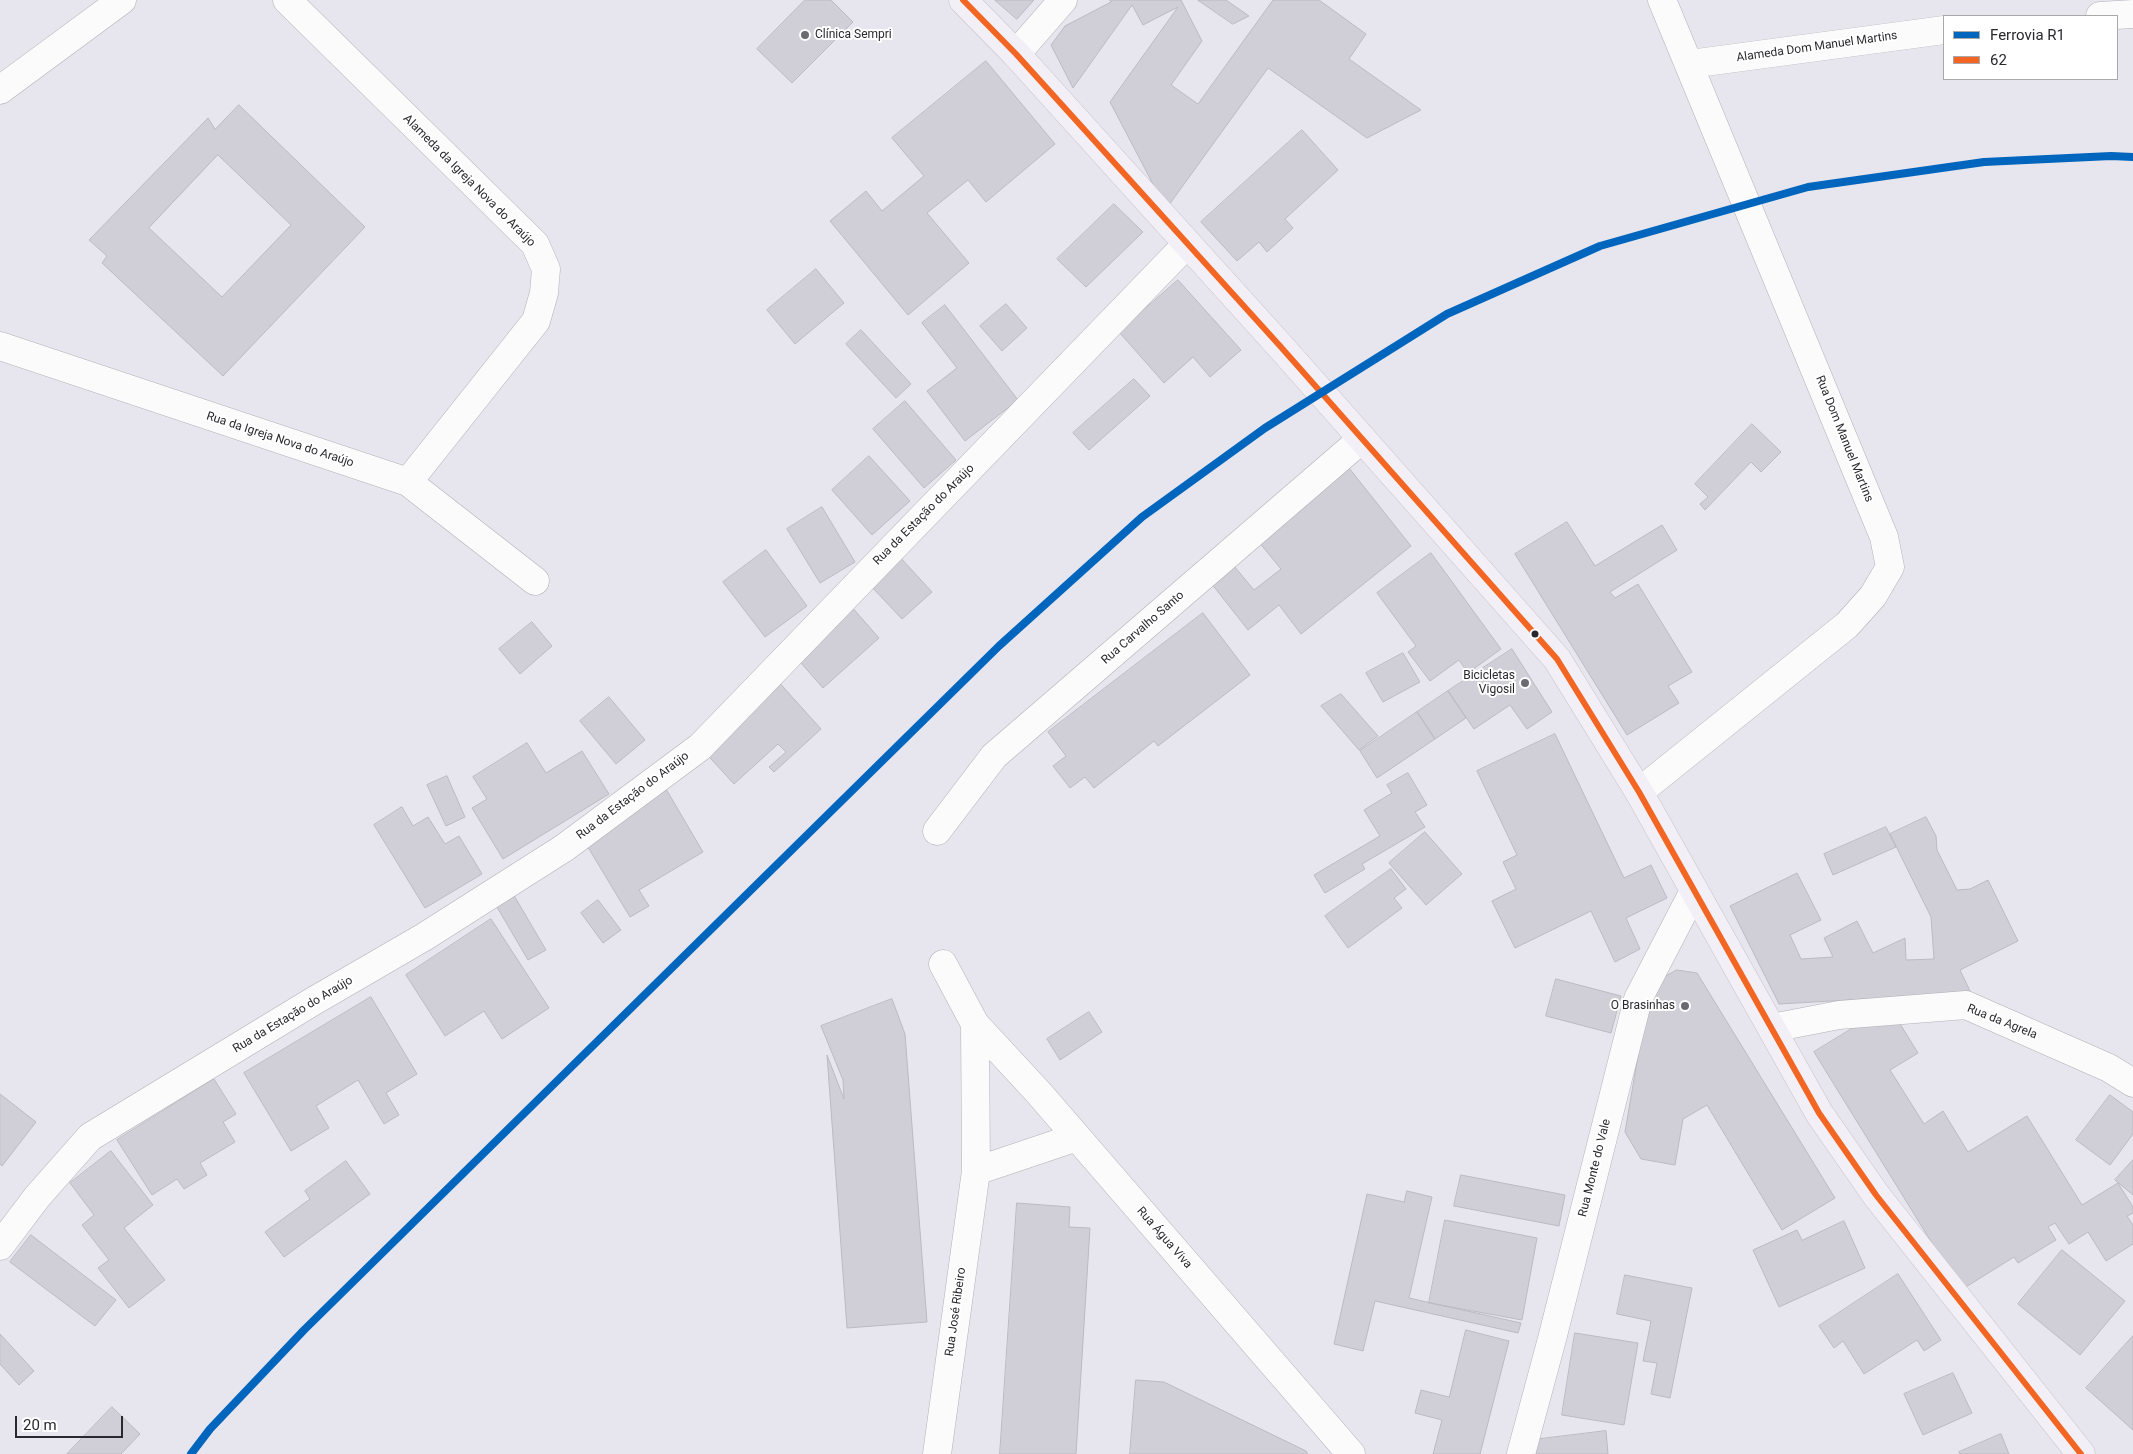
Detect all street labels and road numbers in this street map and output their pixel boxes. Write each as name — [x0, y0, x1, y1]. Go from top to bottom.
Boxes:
street label: Alameda Dom Manuel Martins — [1736, 29, 1898, 65]
street label: Alameda da Igreja Nova do Araújo — [400, 112, 538, 250]
street label: Rua Dom Manuel Martins — [1812, 374, 1876, 504]
street label: Rua da Igreja Nova do Araújo — [204, 409, 356, 471]
street label: Rua da Estação do Araújo — [870, 461, 978, 569]
street label: Rua Carvalho Santo — [1099, 588, 1187, 668]
street label: Rua da Estação do Araújo — [574, 749, 692, 843]
street label: Rua da Estação do Araújo — [231, 974, 355, 1056]
street label: Rua da Agrela — [1965, 1001, 2039, 1043]
street label: Rua Monte do Vale — [1576, 1118, 1614, 1218]
street label: Rua Água Viva — [1133, 1204, 1195, 1272]
street label: Rua José Ribeiro — [943, 1267, 969, 1357]

